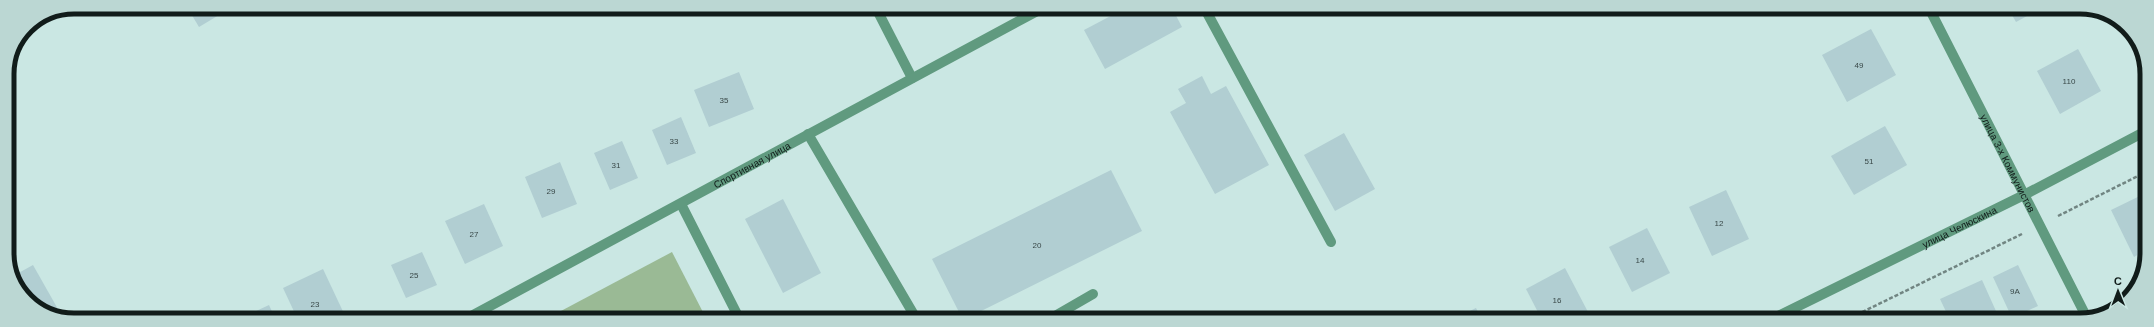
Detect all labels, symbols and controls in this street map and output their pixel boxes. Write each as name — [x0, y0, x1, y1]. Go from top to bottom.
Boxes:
house number: 49 — [1855, 61, 1864, 70]
house number: 110 — [2063, 77, 2076, 86]
house number: 35 — [720, 96, 729, 105]
street label: улица 3-х Коммунистов — [1978, 112, 2038, 214]
house number: 33 — [670, 137, 679, 146]
street label: Спортивная улица — [711, 139, 793, 190]
house number: 51 — [1865, 157, 1874, 166]
house number: 31 — [612, 161, 621, 170]
house number: 29 — [547, 187, 556, 196]
street label: улица Челюскина — [1920, 204, 1999, 250]
house number: 12 — [1715, 219, 1724, 228]
house number: 27 — [470, 230, 479, 239]
house number: 20 — [1033, 241, 1042, 250]
house number: 14 — [1636, 256, 1645, 265]
house number: 25 — [410, 271, 419, 280]
north arrow — [2098, 271, 2138, 311]
text: С — [2114, 275, 2122, 287]
house number: 9А — [2010, 287, 2021, 296]
house number: 16 — [1553, 296, 1562, 305]
house number: 23 — [311, 300, 320, 309]

